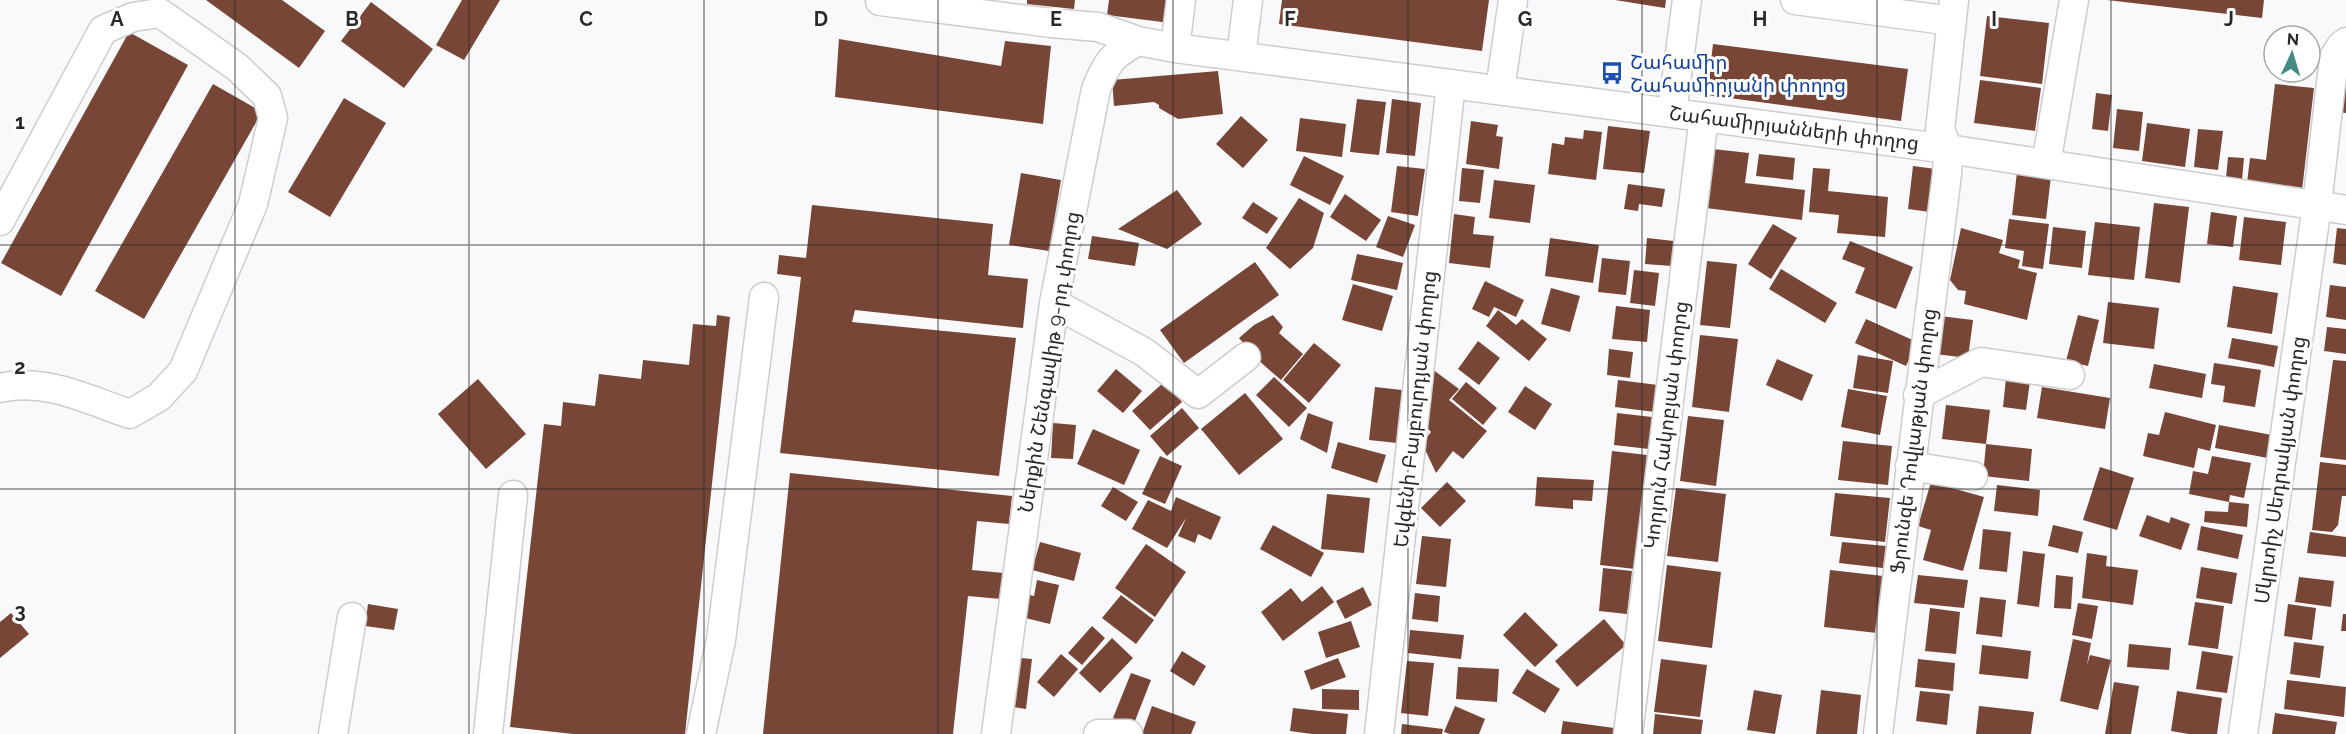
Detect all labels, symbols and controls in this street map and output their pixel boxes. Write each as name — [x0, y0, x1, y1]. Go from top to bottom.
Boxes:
text: A — [110, 7, 124, 31]
text: B — [345, 7, 359, 31]
text: C — [579, 7, 593, 31]
text: D — [814, 7, 828, 31]
text: E — [1050, 7, 1062, 31]
text: F — [1284, 7, 1296, 31]
text: G — [1518, 7, 1532, 31]
text: H — [1753, 7, 1767, 31]
text: I — [1991, 7, 1997, 31]
text: J — [2224, 7, 2234, 31]
north arrow — [2262, 24, 2322, 84]
text: N — [2286, 30, 2300, 49]
place label: Շահամիր Շահամիրյանի փողոց — [1630, 50, 1846, 97]
bus stop icon: Շահամիր Շահամիրյանի փողոց — [1599, 60, 1625, 86]
street label: Շահամիրյանների փողոց — [1668, 101, 1920, 155]
text: 1 — [15, 110, 25, 134]
street label: Ներքին Շենգավիթ 9-րդ փողոց — [1013, 210, 1085, 514]
street label: Եվգենի Բայբուրդյան փողոց — [1389, 269, 1441, 549]
street label: Կորյուն Հակոբյան փողոց — [1639, 300, 1693, 550]
street label: Ֆրունզե Դովլաթյան փողոց — [1885, 307, 1941, 575]
street label: Մկրտիչ Սեդրակյան փողոց — [2249, 335, 2311, 605]
text: 2 — [14, 355, 26, 379]
text: 3 — [14, 599, 26, 623]

